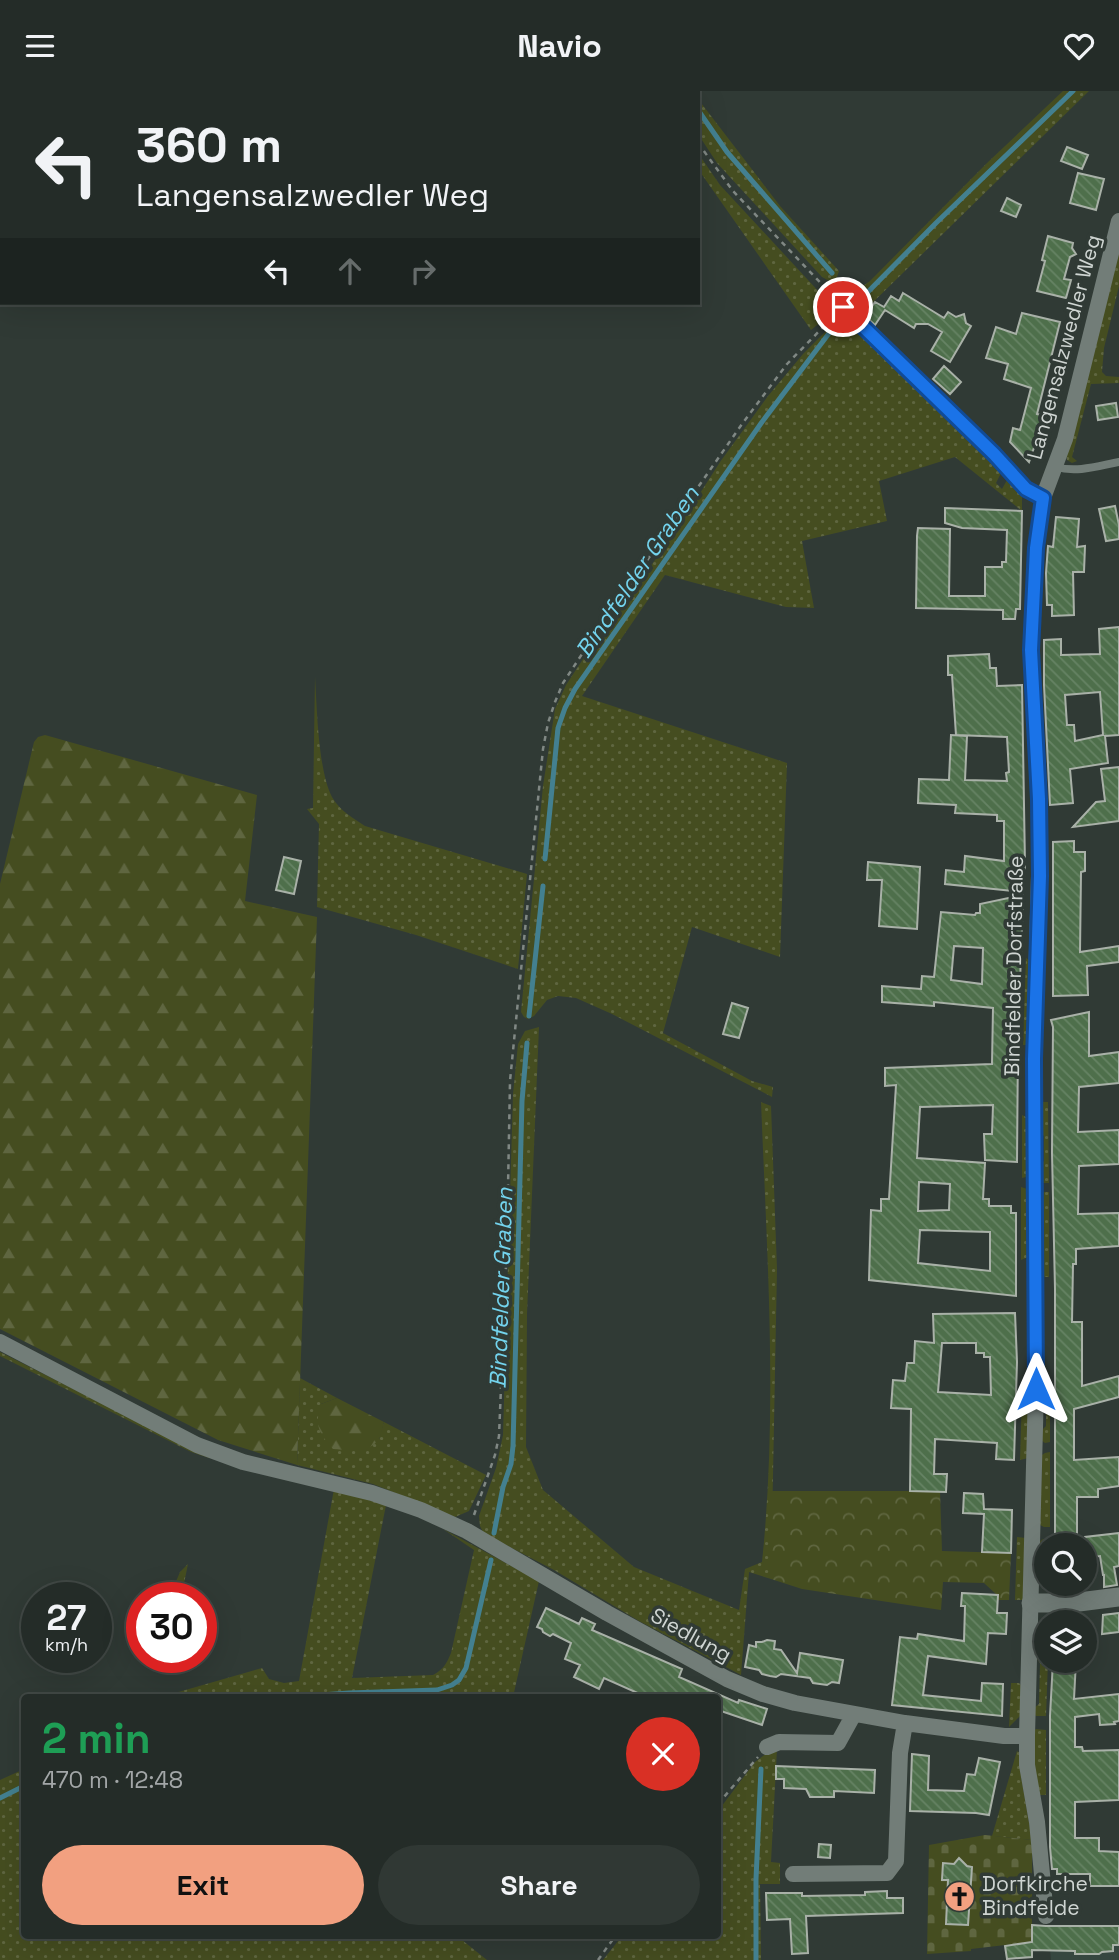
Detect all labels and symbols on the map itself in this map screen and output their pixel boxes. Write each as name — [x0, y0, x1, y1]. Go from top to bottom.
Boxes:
street label: Langensalzwedler Weg — [1020, 231, 1107, 462]
pin — [813, 277, 873, 337]
water label: Bindfelder Graben — [568, 480, 706, 664]
street label: Bindfelder Dorfstraße — [998, 855, 1029, 1077]
water label: Bindfelder Graben — [483, 1186, 520, 1389]
position arrow — [999, 1352, 1073, 1426]
speed limit sign: 30 — [126, 1582, 217, 1673]
street label: Siedlung — [646, 1601, 736, 1668]
place label: Dorfkirche Bindfelde — [982, 1870, 1088, 1921]
church icon: Dorfkirche Bindfelde — [942, 1879, 976, 1913]

